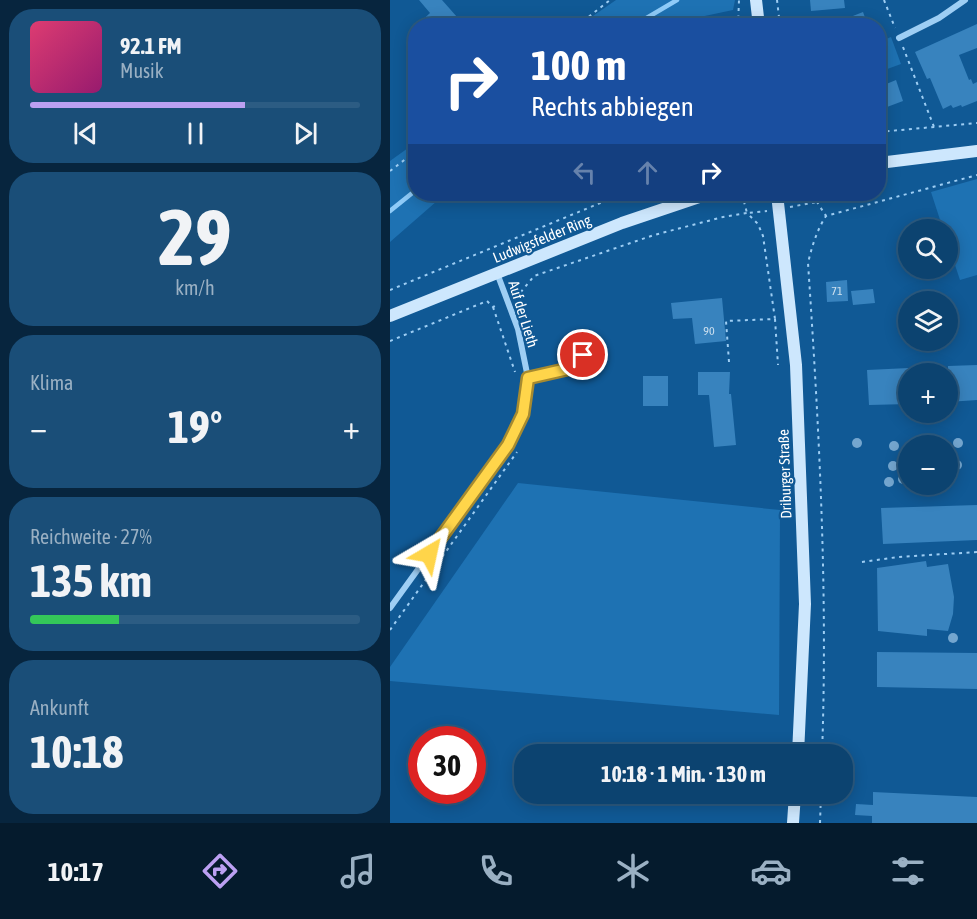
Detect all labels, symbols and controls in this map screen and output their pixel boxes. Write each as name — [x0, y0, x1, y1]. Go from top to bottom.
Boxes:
text: 92.1 FM — [120, 33, 182, 59]
text: 100 m — [531, 41, 626, 89]
icon: right — [432, 42, 510, 120]
text: Musik — [120, 59, 164, 82]
text: Rechts abbiegen — [531, 91, 694, 122]
icon: previous — [69, 117, 102, 150]
icon: pause — [179, 117, 212, 150]
icon: next — [289, 117, 322, 150]
icon: left — [568, 156, 601, 189]
icon: ahead — [631, 156, 664, 189]
icon: right — [694, 156, 727, 189]
text: 29 — [158, 192, 232, 282]
street label: Ludwigsfelder Ring — [490, 211, 594, 266]
map controls — [898, 219, 958, 495]
button: search — [898, 219, 958, 279]
text: km/h — [175, 276, 215, 299]
street label: Auf der Lieth — [505, 278, 542, 349]
house number: 71 — [831, 284, 843, 298]
button: layers — [898, 291, 958, 351]
house number: 90 — [703, 324, 715, 338]
pin — [557, 329, 608, 380]
icon: arrive — [566, 338, 599, 371]
button: + — [898, 363, 958, 423]
text: Klima — [30, 371, 73, 394]
text: 19° — [168, 401, 222, 453]
text: − — [30, 408, 47, 446]
text: + — [343, 408, 360, 446]
street label: Driburger Straße — [774, 429, 795, 519]
button: − — [898, 435, 958, 495]
position arrow — [397, 522, 461, 586]
text: Reichweite · 27% — [30, 525, 152, 548]
text: 135 km — [30, 555, 152, 607]
text: Ankunft — [30, 696, 89, 719]
text: 10:18 — [30, 726, 124, 778]
speed limit sign: 30 — [408, 726, 486, 804]
text: 10:18 · 1 Min. · 130 m — [601, 761, 766, 787]
icon: directions — [199, 850, 241, 892]
icon: music — [337, 850, 379, 892]
icon: phone — [475, 850, 517, 892]
icon: climate — [612, 850, 654, 892]
icon: car — [750, 850, 792, 892]
icon: filters — [887, 850, 929, 892]
text: 10:17 — [48, 856, 104, 887]

